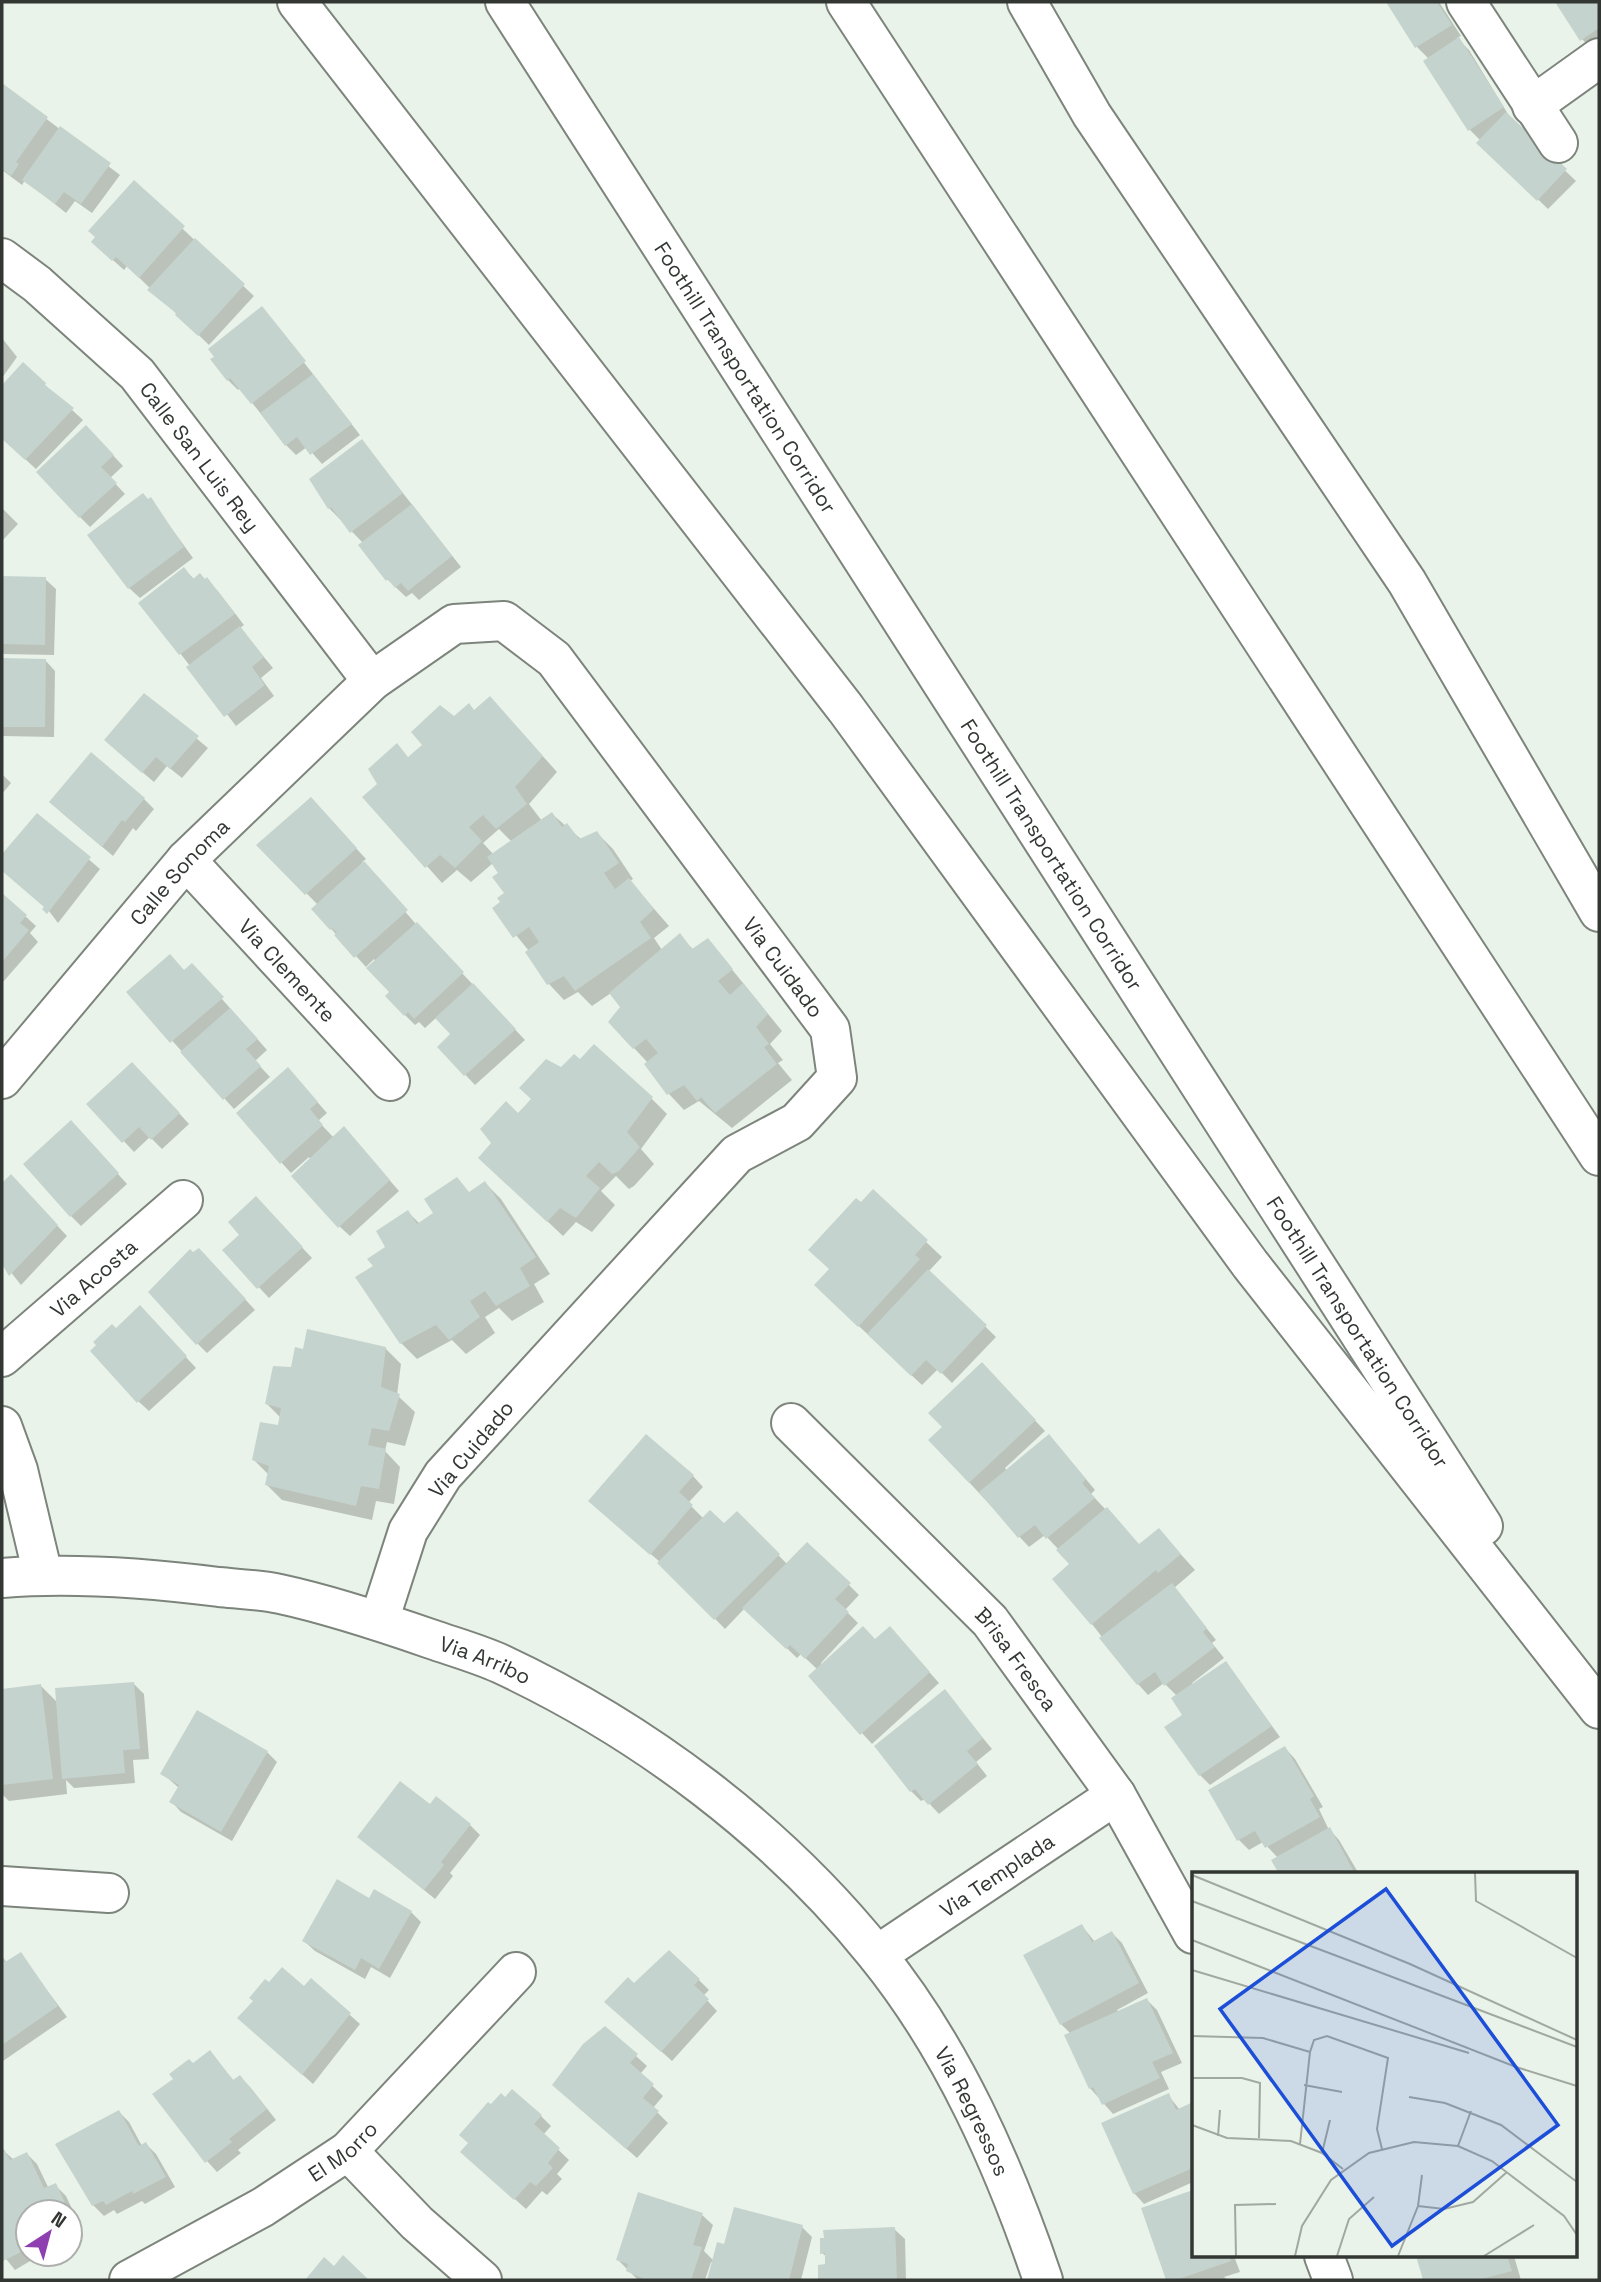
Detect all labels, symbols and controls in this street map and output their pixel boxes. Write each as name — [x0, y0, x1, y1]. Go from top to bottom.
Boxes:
street label: Foothill Transportation Corridor — [649, 236, 843, 518]
street label: Calle San Luis Rey — [134, 376, 266, 537]
street label: Foothill Transportation Corridor — [955, 714, 1149, 996]
street label: Calle Sonoma — [124, 812, 235, 931]
street label: Via Cuidado — [737, 911, 830, 1023]
street label: Via Clemente — [233, 913, 342, 1028]
street label: Foothill Transportation Corridor — [1261, 1191, 1455, 1473]
street label: Via Acosta — [44, 1233, 143, 1323]
street label: Via Cuidado — [422, 1395, 520, 1503]
street label: Brisa Fresca — [970, 1601, 1064, 1716]
street label: Via Arribo — [436, 1629, 536, 1690]
street label: Via Templada — [934, 1827, 1059, 1923]
inset map — [1192, 1872, 1576, 2258]
street label: Via Regressos — [929, 2041, 1016, 2180]
street label: El Morro — [303, 2115, 383, 2187]
north arrow — [14, 2198, 84, 2268]
text: N — [46, 2206, 71, 2234]

